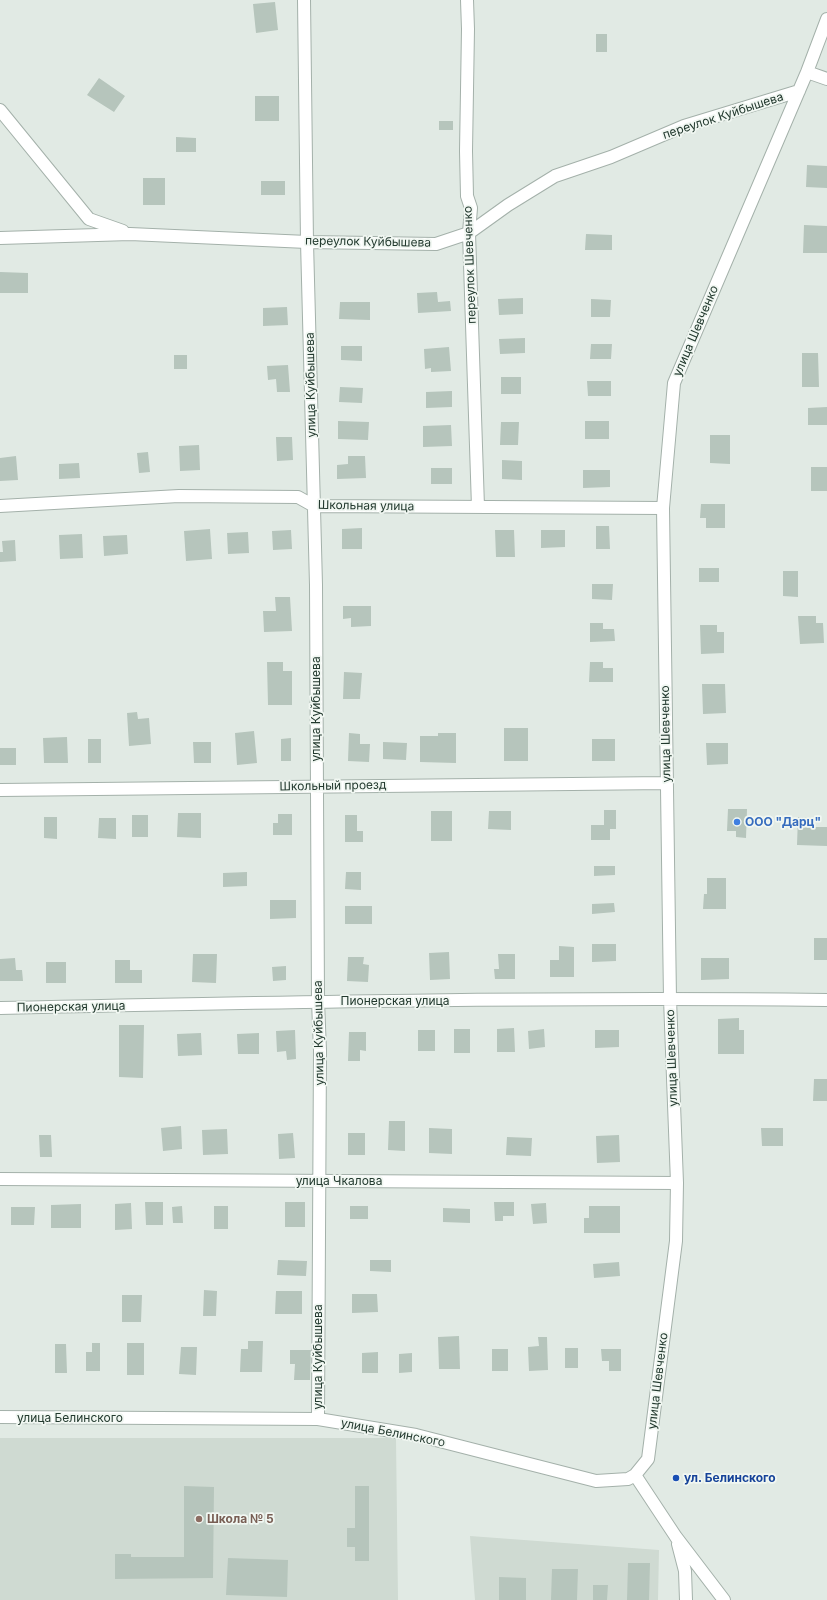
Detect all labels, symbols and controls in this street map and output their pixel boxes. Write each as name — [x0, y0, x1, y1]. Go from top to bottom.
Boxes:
street label: переулок Куйбышева — [661, 90, 785, 142]
street label: переулок Шевченко — [461, 206, 479, 324]
street label: переулок Куйбышева — [305, 234, 431, 250]
street label: улица Шевченко — [670, 283, 722, 379]
street label: улица Куйбышева — [303, 332, 319, 438]
street label: Школьная улица — [318, 498, 414, 514]
street label: улица Куйбышева — [309, 656, 323, 762]
street label: улица Шевченко — [658, 685, 674, 783]
street label: Школьный проезд — [279, 778, 387, 794]
place label: ООО "Дарц" — [745, 815, 821, 829]
marker: ООО "Дарц" — [732, 817, 742, 827]
street label: улица Куйбышева — [311, 980, 327, 1086]
street label: Пионерская улица — [341, 994, 449, 1008]
street label: Пионерская улица — [16, 999, 126, 1015]
street label: улица Шевченко — [663, 1009, 681, 1107]
street label: улица Чкалова — [296, 1174, 382, 1188]
street label: улица Куйбышева — [311, 1304, 325, 1410]
street label: улица Шевченко — [645, 1332, 671, 1430]
street label: улица Белинского — [17, 1411, 123, 1425]
street label: улица Белинского — [340, 1416, 446, 1450]
place label: ул. Белинского — [684, 1471, 776, 1485]
marker: ул. Белинского — [671, 1473, 681, 1483]
place label: Школа № 5 — [207, 1512, 274, 1526]
marker: Школа № 5 — [194, 1514, 204, 1524]

